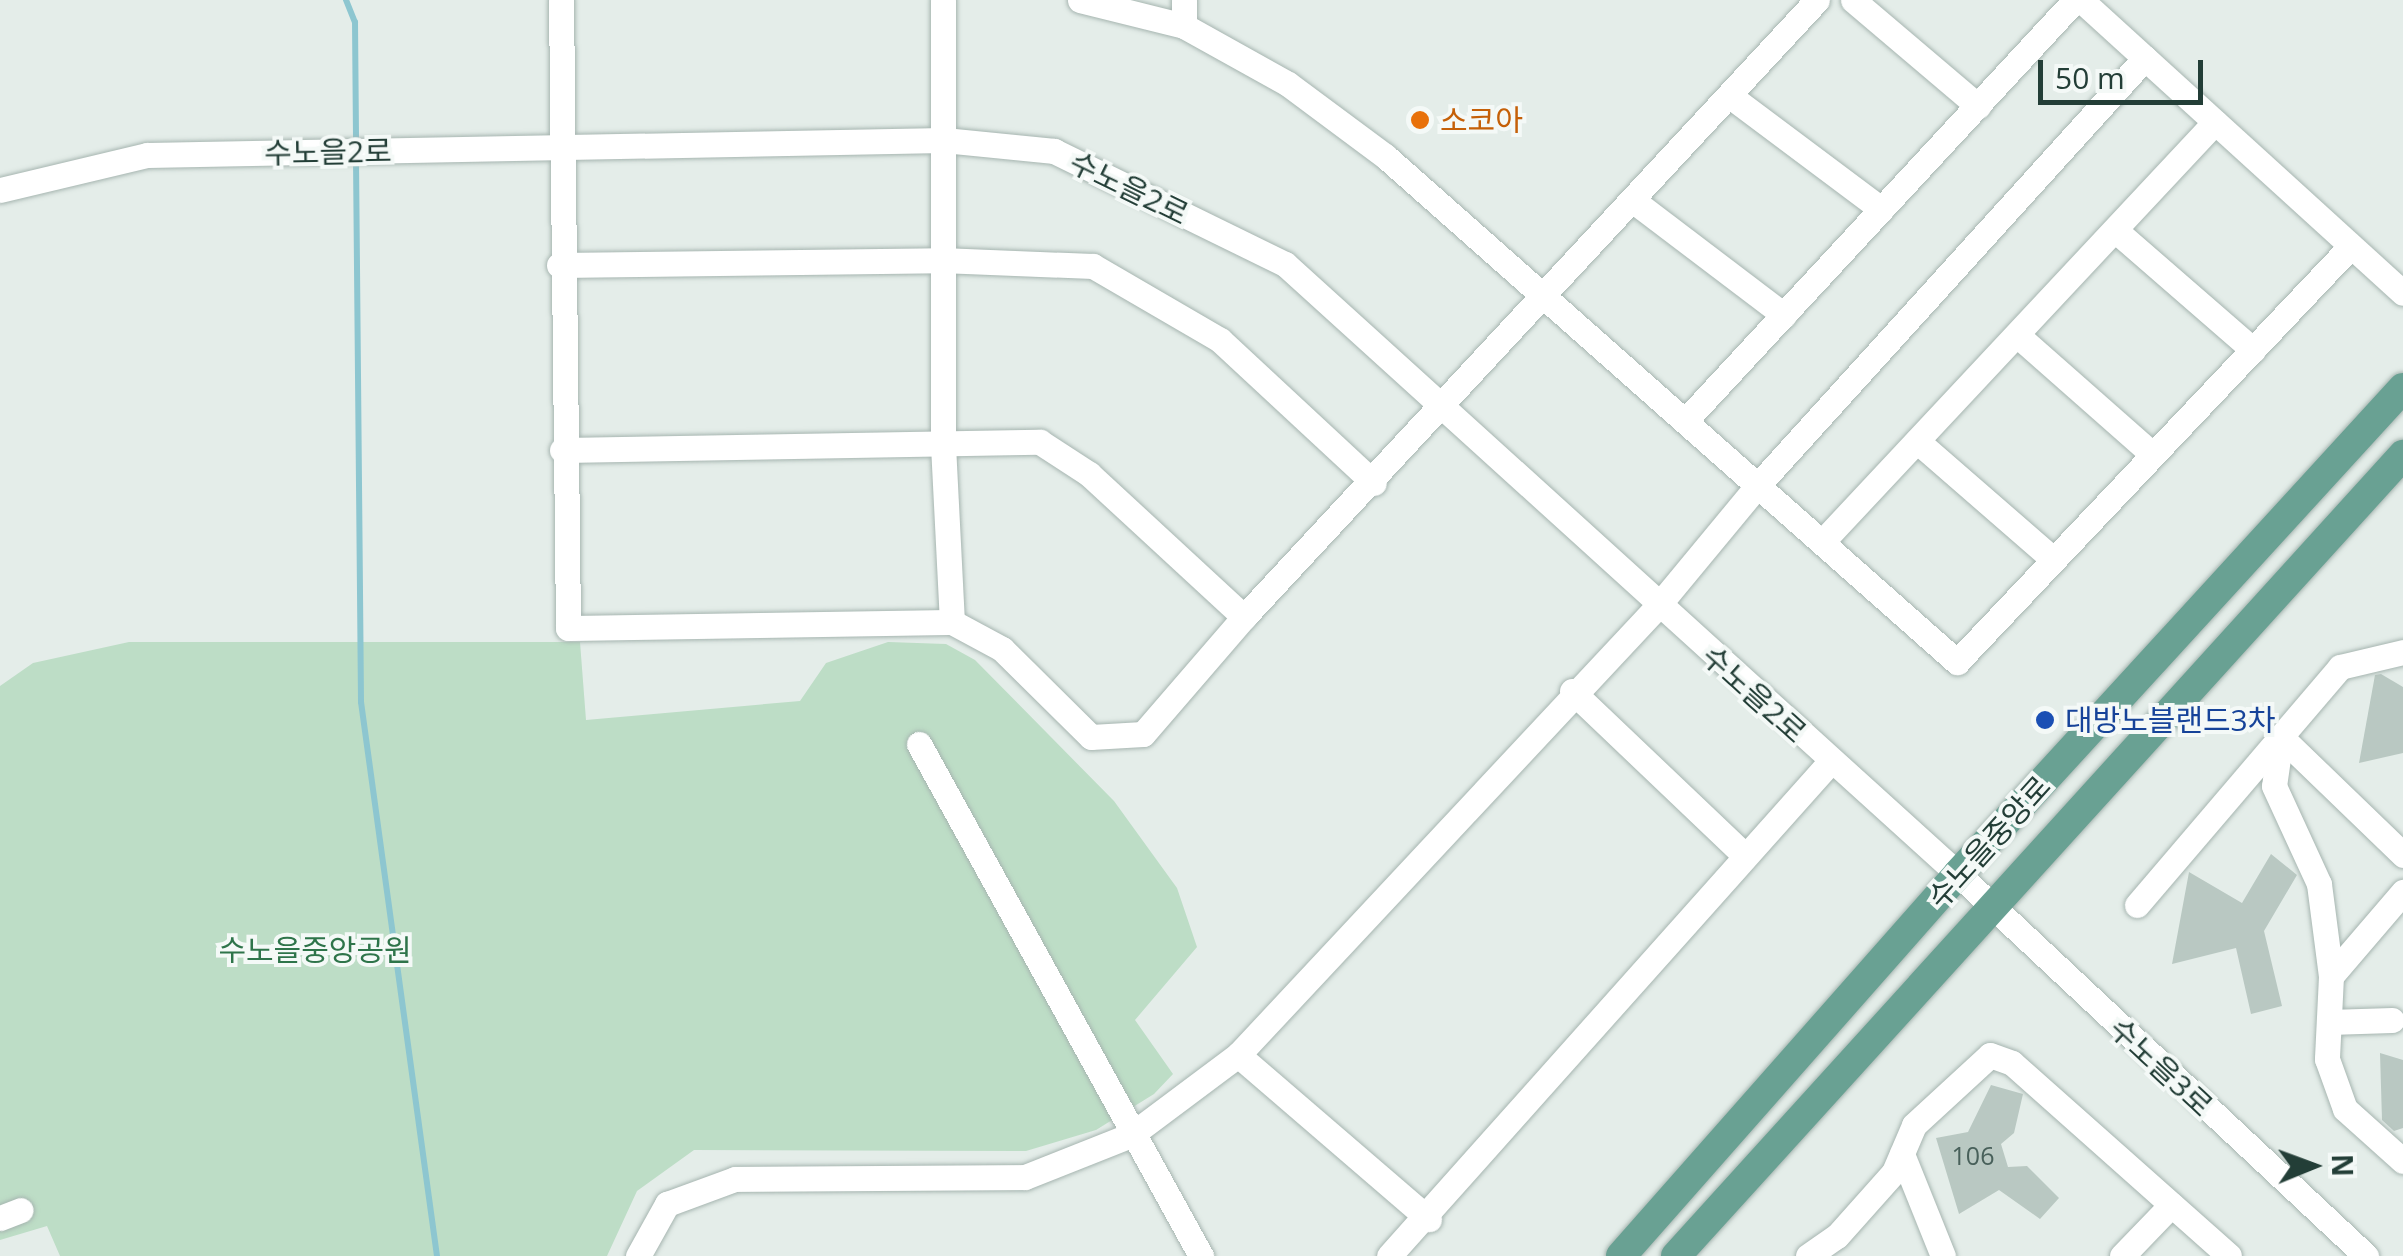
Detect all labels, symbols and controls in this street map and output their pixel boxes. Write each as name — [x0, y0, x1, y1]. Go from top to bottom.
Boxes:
scale bar — [2043, 40, 2208, 102]
text: 50 m — [2055, 57, 2125, 98]
place label: 소코아 — [1440, 102, 1523, 138]
marker: 소코아 — [1409, 109, 1431, 131]
street label: 수노을2로 — [264, 133, 392, 171]
street label: 수노을2로 — [1064, 144, 1194, 232]
street label: 수노을2로 — [1695, 638, 1813, 750]
place label: 대방노블랜드3차 — [2065, 702, 2275, 738]
marker: 대방노블랜드3차 — [2034, 709, 2056, 731]
street label: 수노을중앙로 — [1920, 768, 2058, 916]
park label: 수노을중앙공원 — [218, 932, 412, 968]
street label: 수노을3로 — [2102, 1010, 2220, 1124]
north arrow — [2263, 1116, 2363, 1216]
house number: 106 — [1952, 1140, 1994, 1170]
text: N — [2324, 1154, 2362, 1177]

